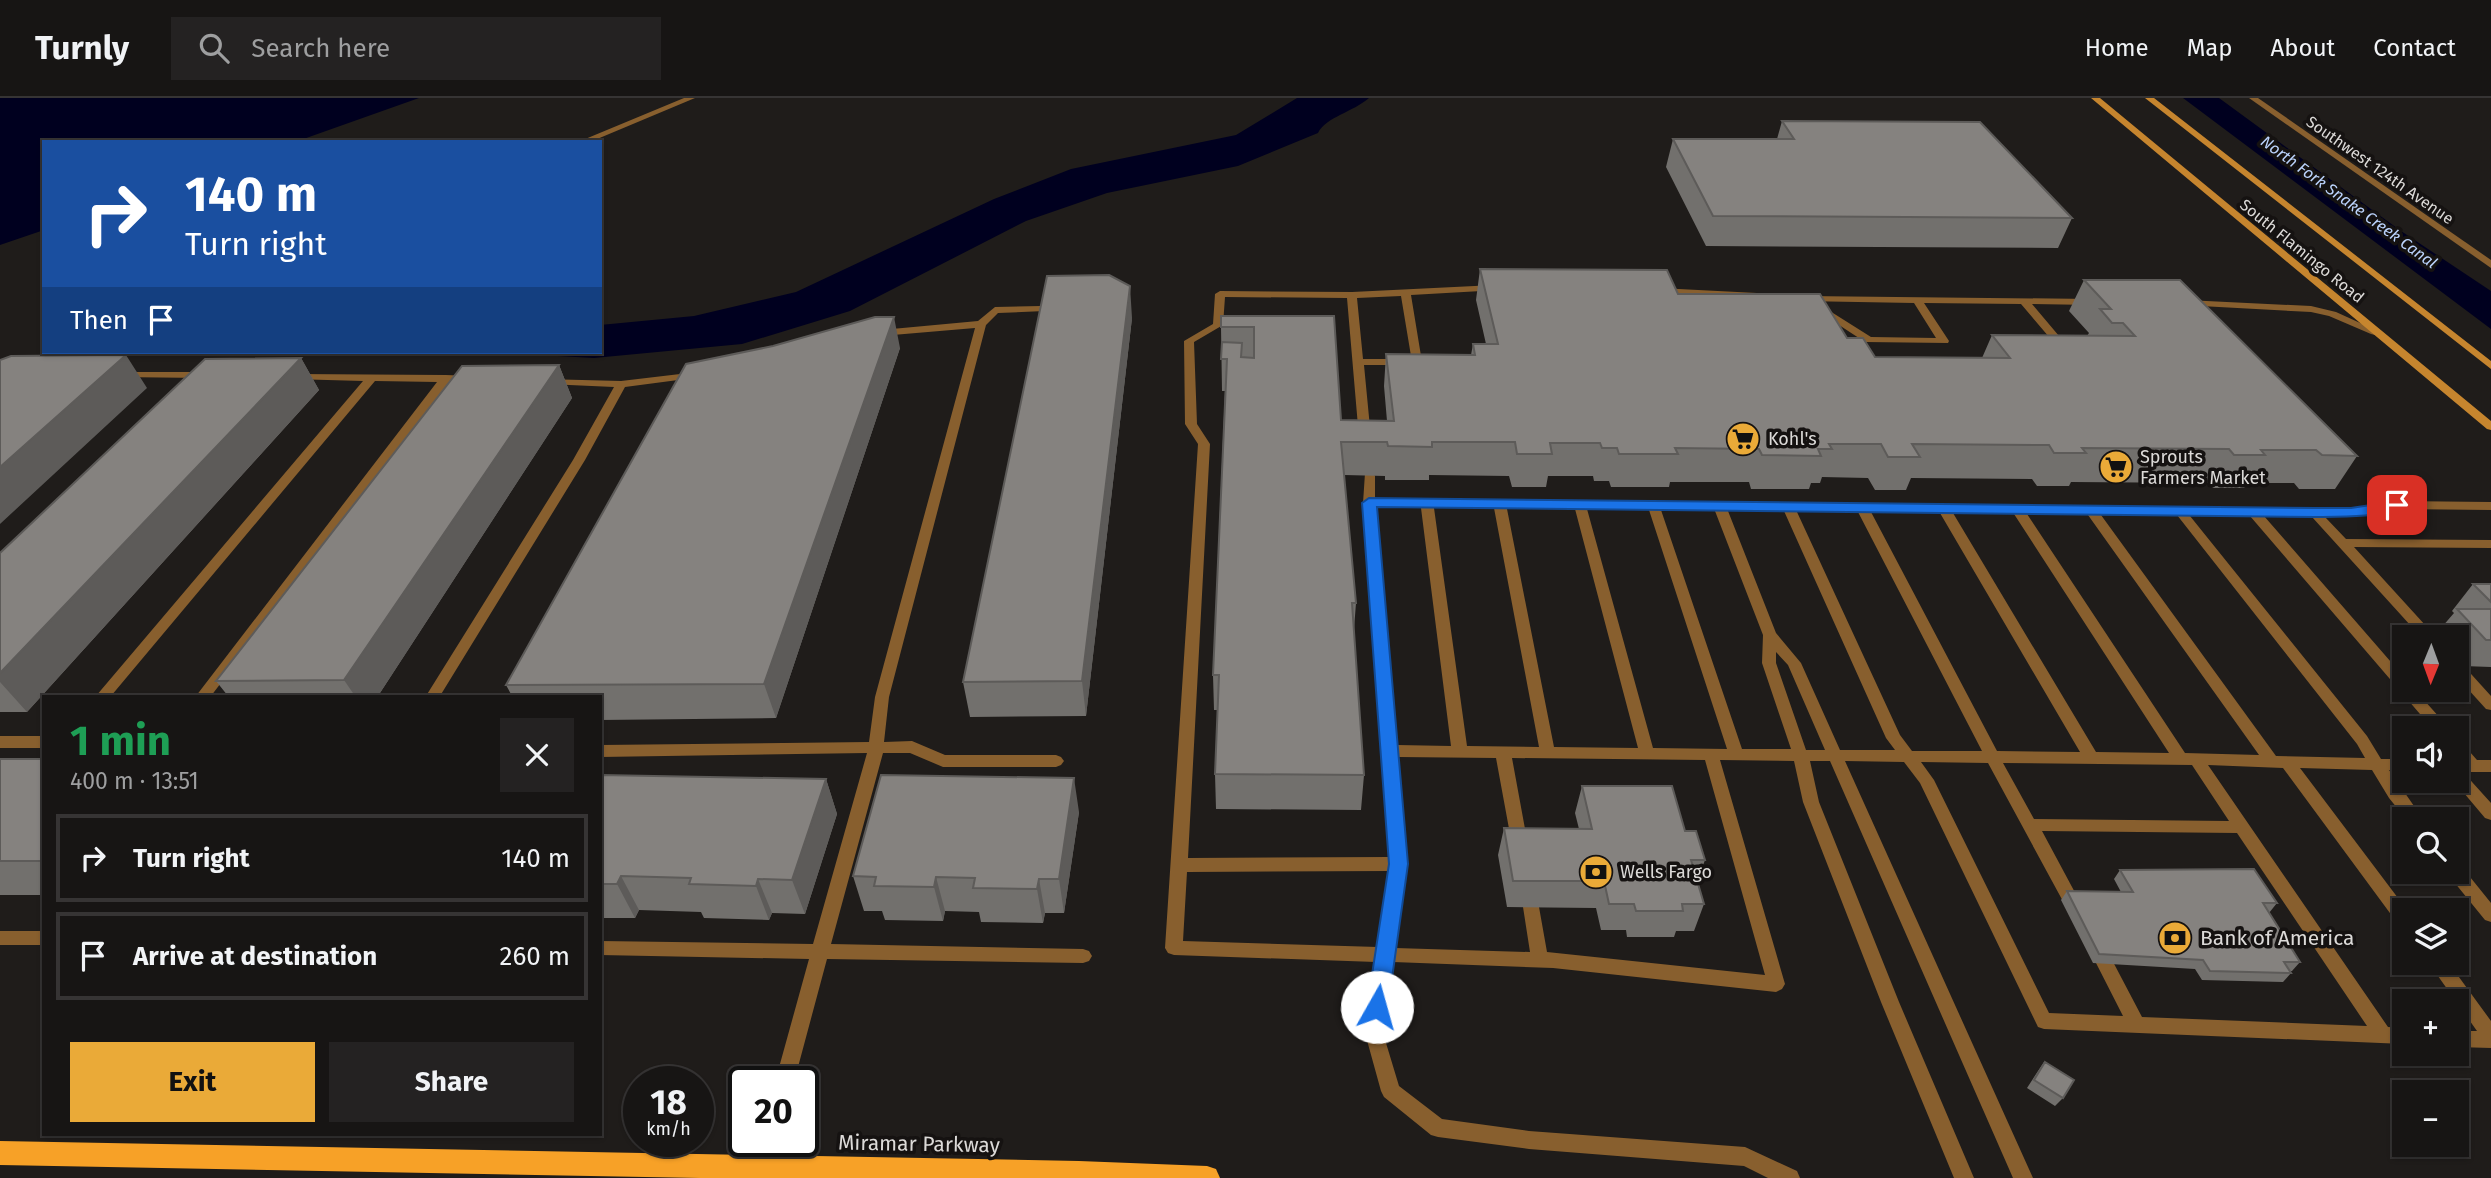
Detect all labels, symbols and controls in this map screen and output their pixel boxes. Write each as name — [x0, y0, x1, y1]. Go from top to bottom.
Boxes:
search box — [171, 17, 661, 80]
text: Turnly — [35, 28, 129, 68]
icon: search — [195, 29, 233, 67]
text: Search here — [251, 33, 390, 64]
text: Home — [2085, 34, 2149, 62]
text: Map — [2187, 34, 2233, 62]
text: About — [2271, 34, 2335, 62]
text: Contact — [2373, 34, 2456, 62]
street label: Southwest 124th Avenue — [2303, 112, 2457, 228]
water label: North Fork Snake Creek Canal — [2257, 132, 2441, 272]
text: 140 m — [185, 165, 317, 224]
icon: right — [70, 168, 161, 259]
street label: South Flamingo Road — [2236, 195, 2368, 307]
text: Turn right — [185, 225, 327, 263]
icon: arrive — [142, 301, 180, 339]
text: Then — [70, 305, 128, 336]
supermarket icon: Kohl's — [1724, 420, 1762, 458]
place label: Kohl's — [1768, 428, 1817, 450]
place label: Sprouts Farmers Market — [2140, 446, 2266, 489]
supermarket icon: Sprouts Farmers Market — [2097, 448, 2135, 486]
pin — [2367, 475, 2427, 535]
icon: arrive — [2378, 486, 2416, 524]
north arrow — [2392, 625, 2469, 702]
map controls — [2392, 625, 2469, 1157]
text: 1 min — [70, 716, 171, 766]
button: sound — [2392, 716, 2469, 793]
button: close — [500, 718, 574, 792]
text: 400 m · 13:51 — [70, 767, 199, 795]
button: search — [2392, 807, 2469, 884]
icon: right — [74, 839, 112, 877]
text: Turn right — [133, 843, 250, 874]
text: 140 m — [501, 843, 570, 874]
bank icon: Wells Fargo — [1577, 853, 1615, 891]
place label: Wells Fargo — [1620, 861, 1712, 883]
button: layers — [2392, 898, 2469, 975]
bank icon: Bank of America — [2156, 919, 2194, 957]
place label: Bank of America — [2200, 925, 2354, 951]
icon: arrive — [74, 937, 112, 975]
text: Arrive at destination — [133, 941, 377, 972]
text: 260 m — [500, 941, 570, 972]
position arrow — [1340, 970, 1414, 1044]
button: + — [2392, 989, 2469, 1066]
button: Exit — [70, 1042, 315, 1122]
button: Share — [329, 1042, 574, 1122]
speed limit sign: 20 — [728, 1066, 819, 1157]
button: − — [2392, 1080, 2469, 1157]
text: 18 — [650, 1081, 687, 1123]
text: km/h — [646, 1118, 691, 1140]
street label: Miramar Parkway — [838, 1130, 1001, 1158]

